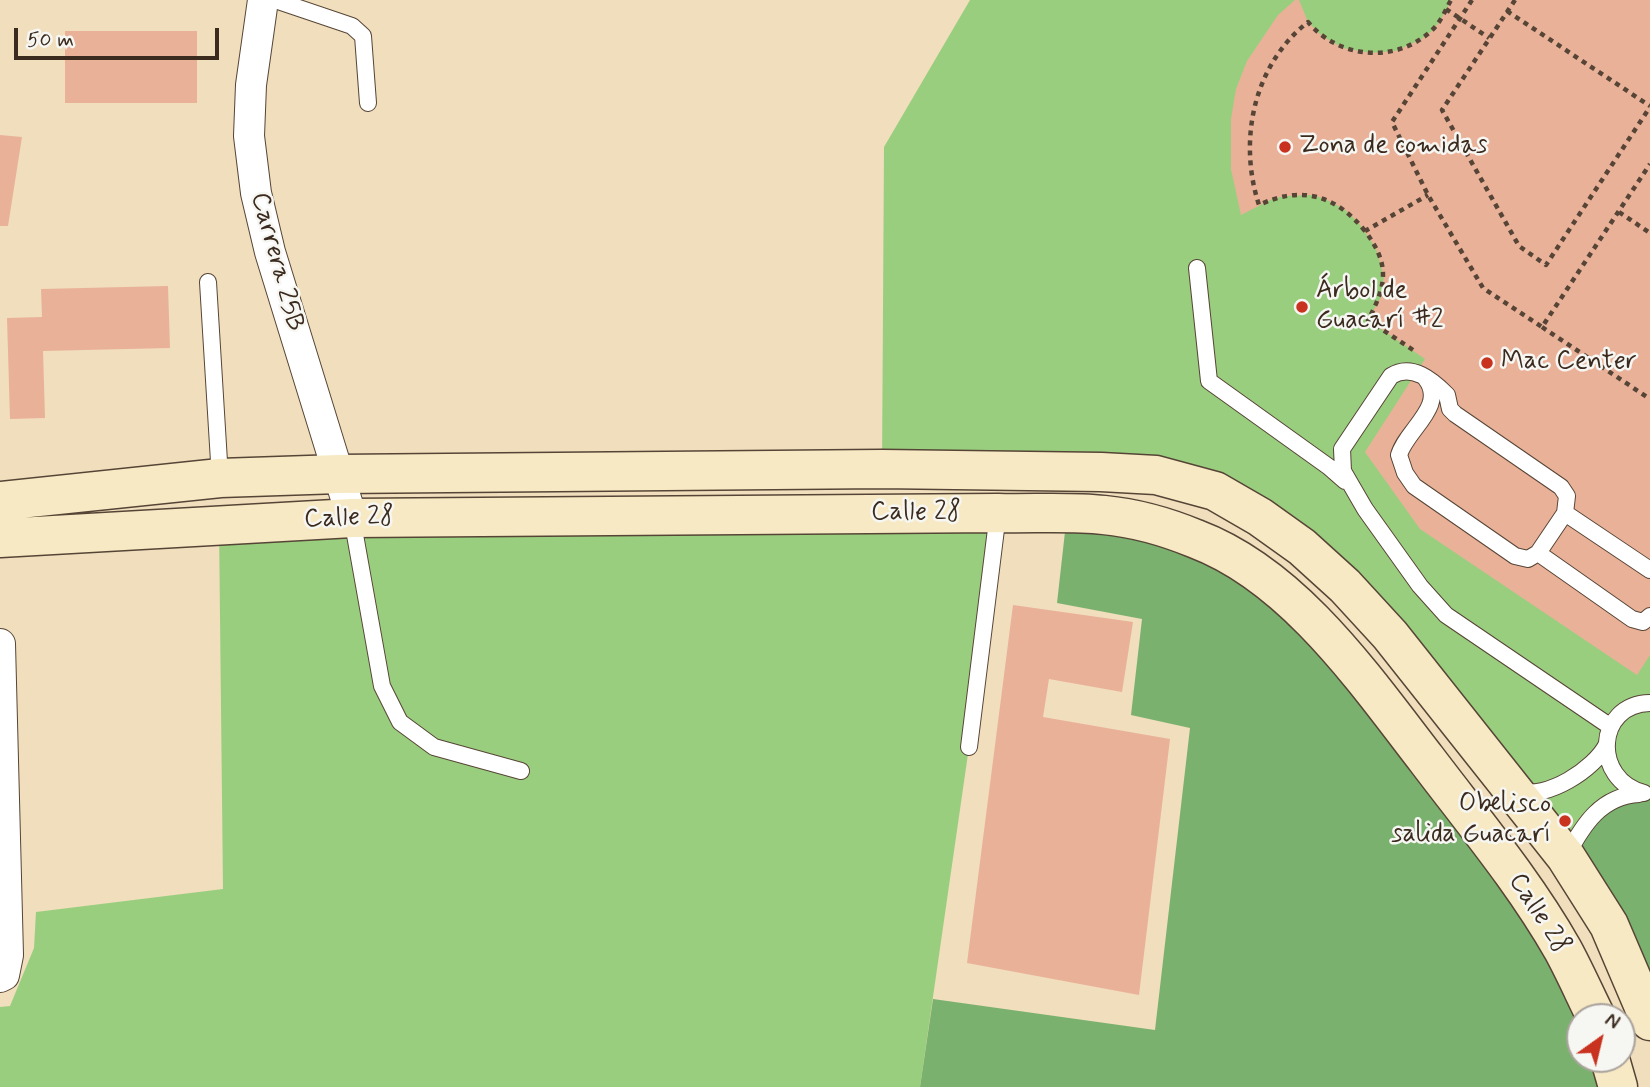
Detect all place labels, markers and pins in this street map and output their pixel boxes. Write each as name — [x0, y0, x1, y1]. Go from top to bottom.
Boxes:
place label: Zona de comidas — [1299, 131, 1487, 163]
marker: Zona de comidas — [1277, 139, 1293, 155]
place label: Árbol de Guacarí #2 — [1316, 276, 1443, 338]
marker: Árbol de Guacarí #2 — [1294, 299, 1310, 315]
place label: Mac Center — [1501, 347, 1637, 379]
marker: Mac Center — [1479, 355, 1495, 371]
place label: Obelisco salida Guacarí — [1391, 790, 1551, 852]
marker: Obelisco salida Guacarí — [1557, 813, 1573, 829]

